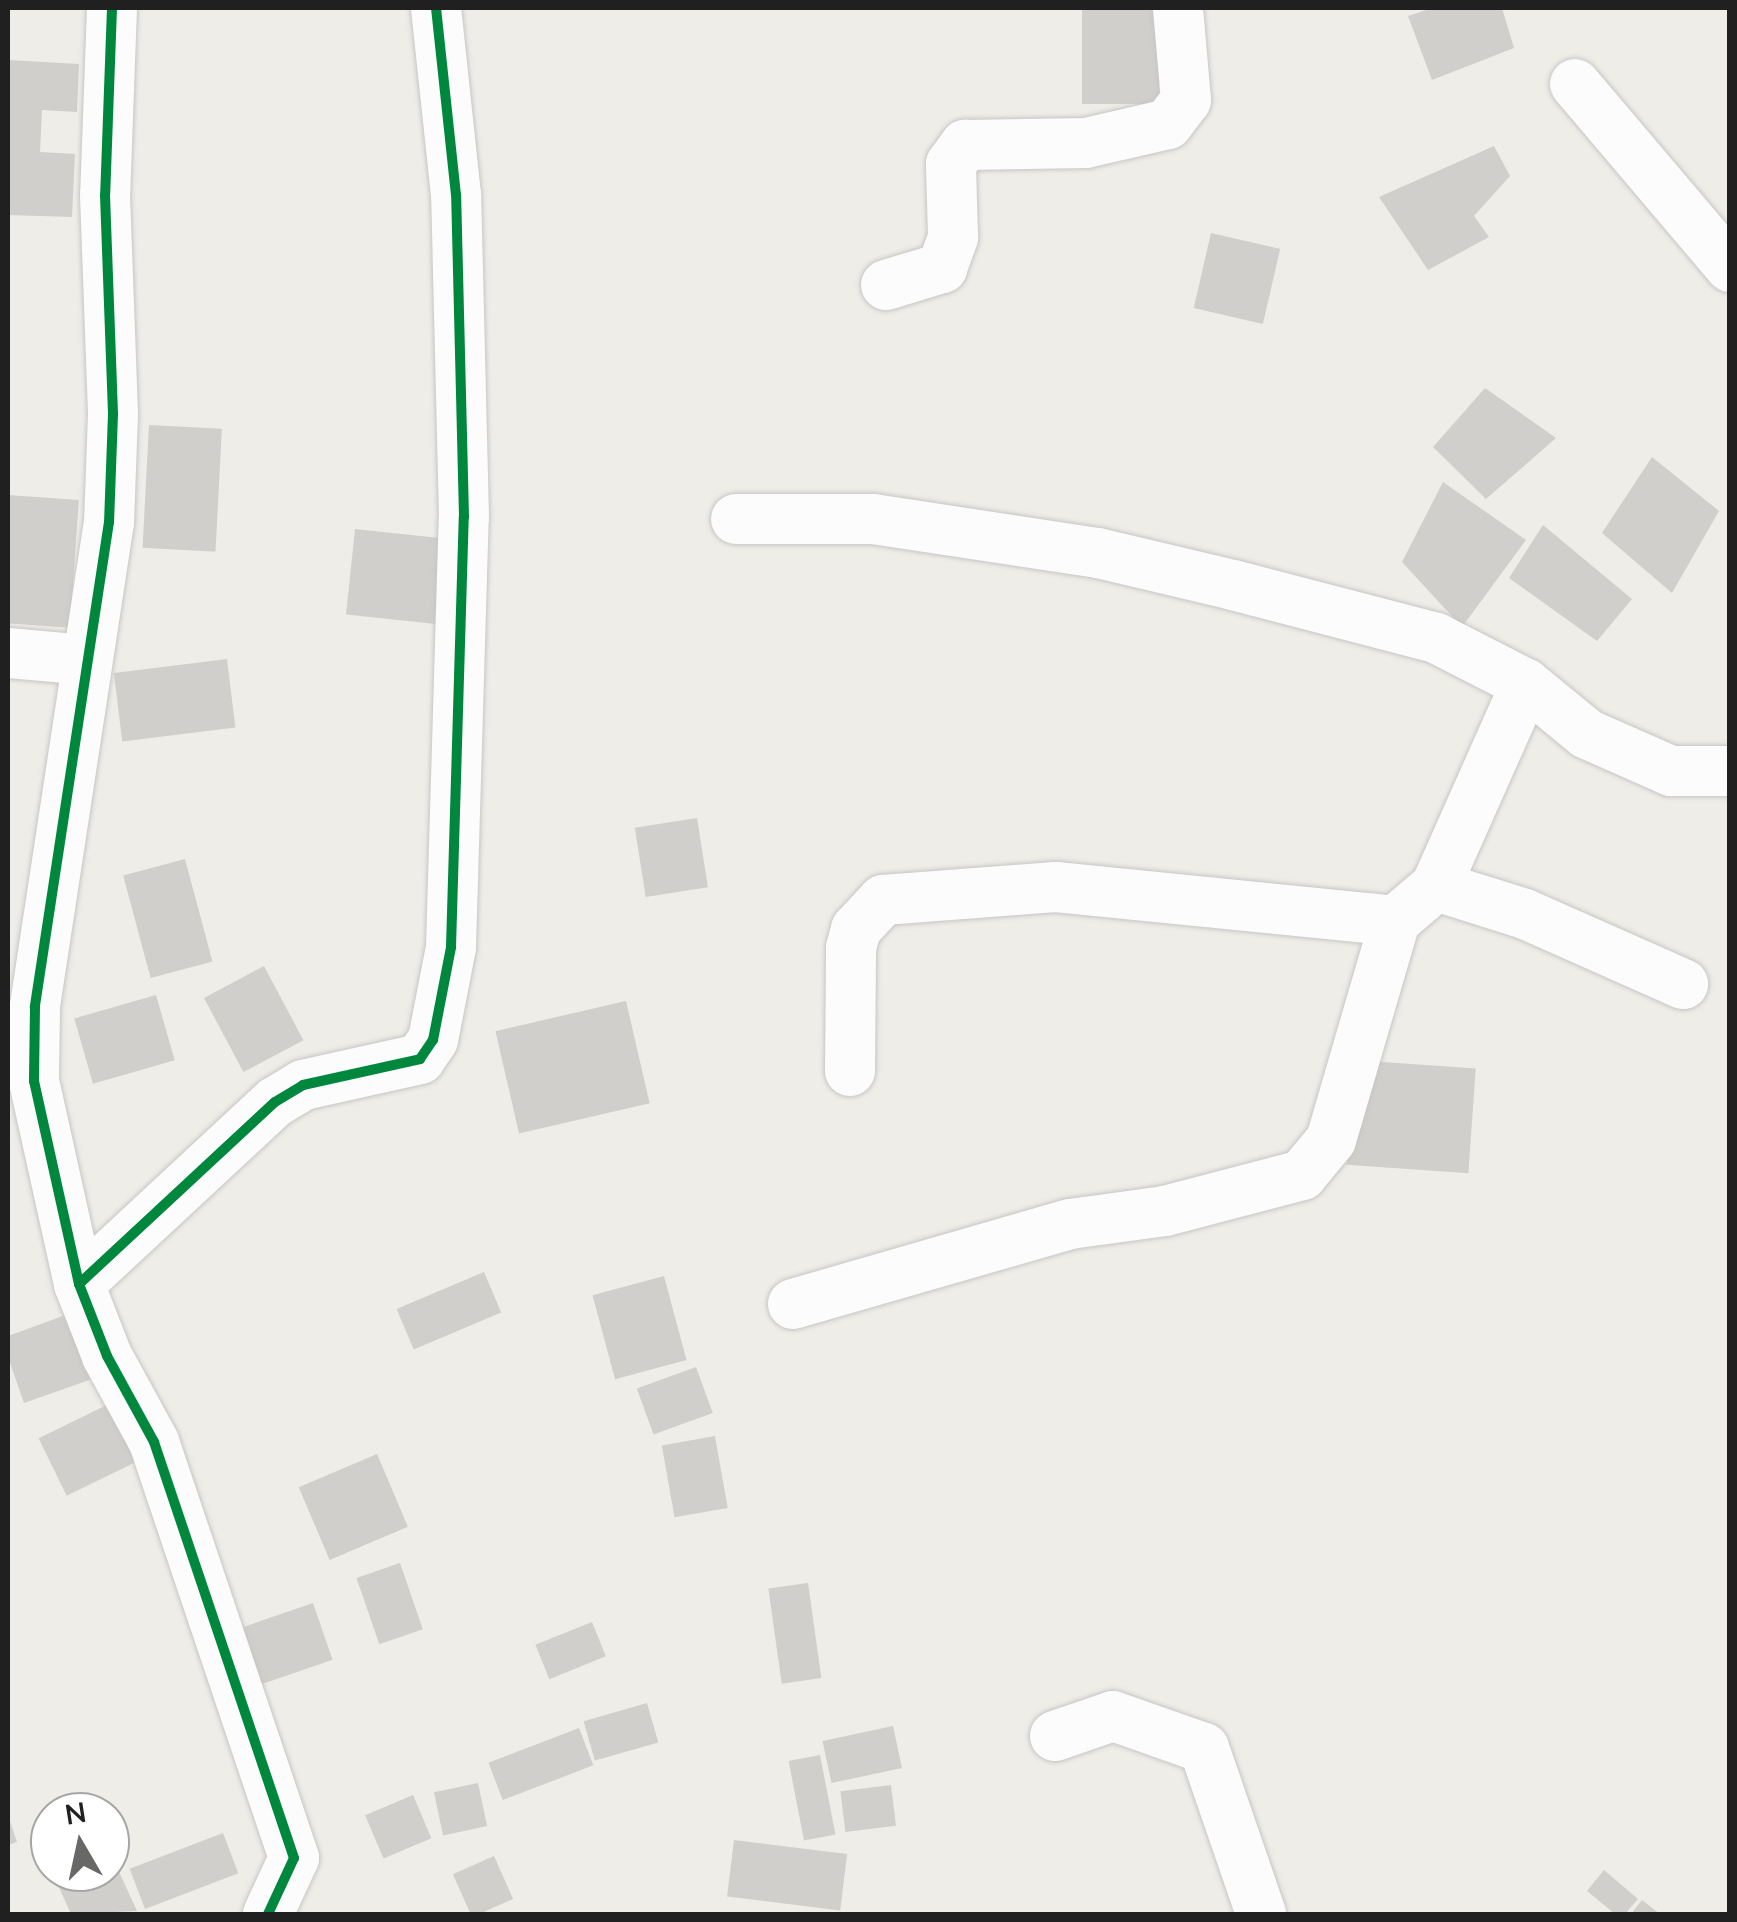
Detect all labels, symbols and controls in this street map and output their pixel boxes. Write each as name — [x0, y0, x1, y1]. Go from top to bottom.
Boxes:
north arrow — [30, 1792, 130, 1892]
text: N — [62, 1794, 89, 1835]

